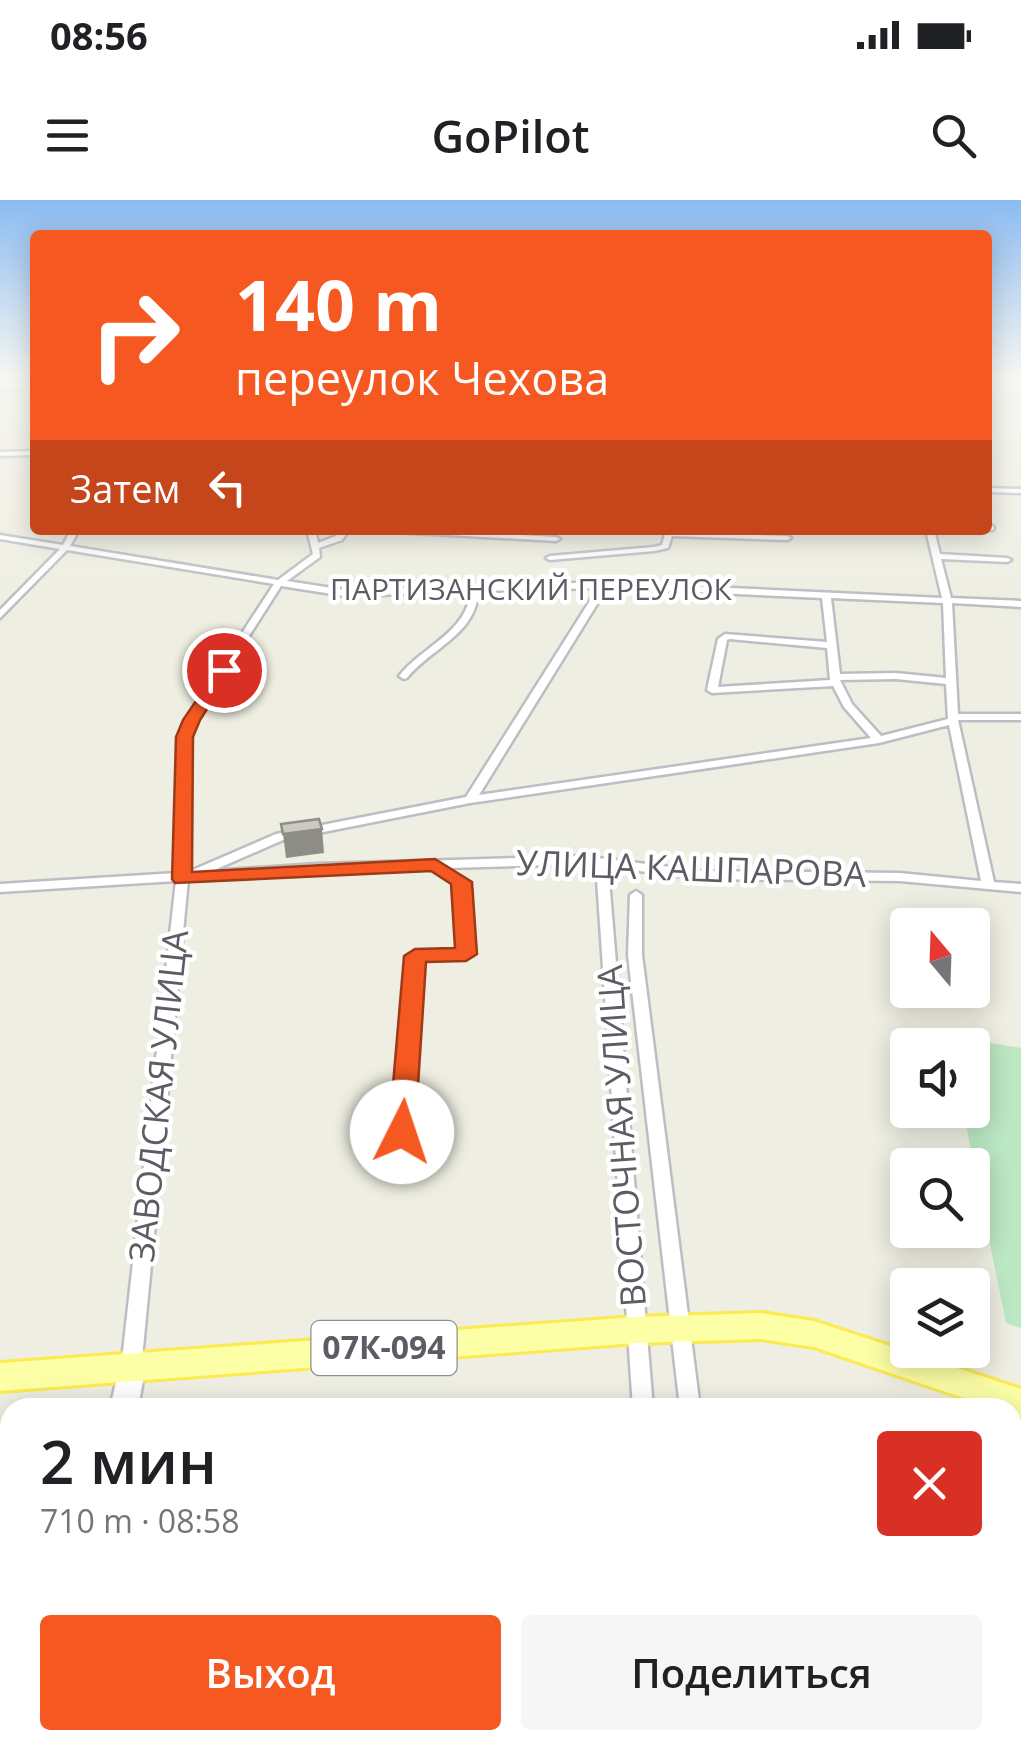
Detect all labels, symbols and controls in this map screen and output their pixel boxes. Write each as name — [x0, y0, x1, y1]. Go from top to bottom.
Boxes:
text: 08:56 — [50, 9, 148, 61]
text: GoPilot — [431, 105, 590, 166]
icon: menu — [40, 108, 95, 163]
icon: search — [926, 108, 981, 163]
text: 140 m — [235, 256, 442, 352]
icon: right — [70, 270, 200, 400]
text: переулок Чехова — [235, 347, 609, 408]
icon: left — [200, 460, 255, 515]
text: Затем — [70, 462, 180, 514]
street label: ПАРТИЗАНСКИЙ ПЕРЕУЛОК — [330, 568, 733, 609]
pin — [182, 628, 267, 713]
icon: arrive — [197, 643, 252, 698]
street label: УЛИЦА КАШПАРОВА — [515, 838, 868, 897]
north arrow — [890, 908, 990, 1008]
map controls — [890, 908, 990, 1368]
street label: ЗАВОДСКАЯ УЛИЦА — [117, 927, 198, 1264]
street label: ВОСТОЧНАЯ УЛИЦА — [585, 963, 656, 1309]
button: sound — [890, 1028, 990, 1128]
position arrow — [350, 1080, 454, 1184]
button: search — [890, 1148, 990, 1248]
button: layers — [890, 1268, 990, 1368]
road number: 07К-094 — [312, 1321, 456, 1375]
text: 2 мин — [40, 1420, 217, 1502]
button: close — [877, 1431, 982, 1536]
text: 710 m · 08:58 — [40, 1499, 239, 1542]
button: Выход — [40, 1615, 501, 1730]
button: Поделиться — [521, 1615, 982, 1730]

